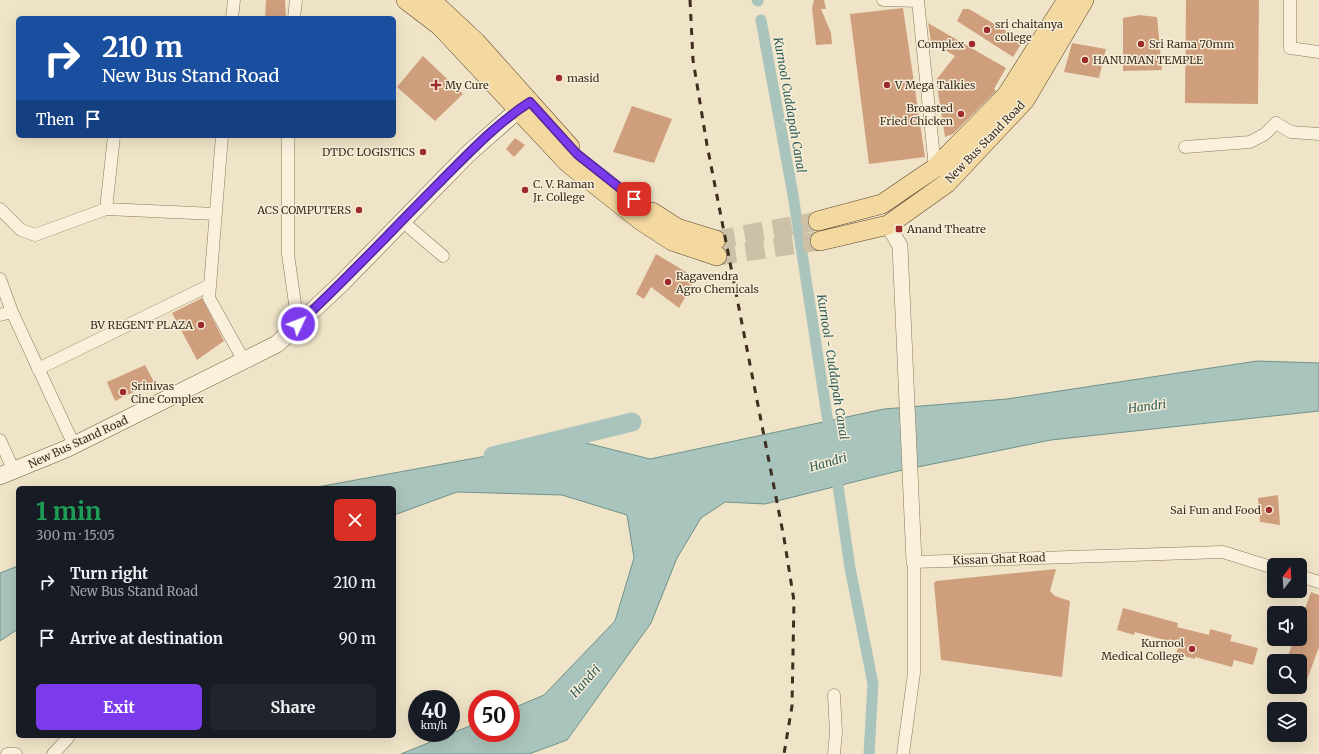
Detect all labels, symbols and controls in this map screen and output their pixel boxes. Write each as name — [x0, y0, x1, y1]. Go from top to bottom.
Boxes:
place label: sri chaitanya college — [995, 17, 1063, 44]
marker: sri chaitanya college — [982, 25, 992, 35]
text: 210 m — [102, 29, 183, 65]
icon: right — [36, 32, 88, 84]
water label: Kurnool Cuddapah Canal — [770, 35, 809, 175]
place label: Complex — [917, 37, 964, 51]
place label: Sri Rama 70mm — [1149, 37, 1234, 51]
marker: Complex — [967, 39, 977, 49]
marker: Sri Rama 70mm — [1136, 39, 1146, 49]
place label: HANUMAN TEMPLE — [1093, 53, 1203, 67]
marker: HANUMAN TEMPLE — [1080, 55, 1090, 65]
text: New Bus Stand Road — [102, 64, 279, 87]
place label: masid — [567, 71, 600, 85]
marker: masid — [554, 73, 564, 83]
place label: My Cure — [445, 78, 489, 92]
place label: V Mega Talkies — [894, 78, 975, 92]
marker: My Cure — [430, 79, 442, 91]
marker: V Mega Talkies — [882, 80, 892, 90]
street label: New Bus Stand Road — [942, 98, 1028, 186]
place label: Broasted Fried Chicken — [880, 101, 954, 128]
icon: arrive — [82, 108, 104, 130]
marker: Broasted Fried Chicken — [956, 109, 966, 119]
text: Then — [36, 110, 74, 129]
place label: DTDC LOGISTICS — [322, 145, 415, 159]
marker: DTDC LOGISTICS — [418, 147, 428, 157]
place label: C. V. Raman Jr. College — [532, 177, 595, 204]
pin — [617, 182, 651, 216]
marker: C. V. Raman Jr. College — [520, 185, 530, 195]
icon: arrive — [623, 188, 645, 210]
place label: ACS COMPUTERS — [256, 203, 351, 217]
marker: ACS COMPUTERS — [354, 205, 364, 215]
place label: Anand Theatre — [906, 222, 986, 236]
marker: Anand Theatre — [894, 224, 904, 234]
place label: Ragavendra Agro Chemicals — [675, 269, 759, 296]
marker: Ragavendra Agro Chemicals — [663, 277, 673, 287]
water label: Kurnool - Cuddapah Canal — [814, 292, 852, 441]
position arrow — [277, 303, 319, 345]
place label: BV REGENT PLAZA — [90, 318, 193, 332]
marker: BV REGENT PLAZA — [196, 320, 206, 330]
place label: Srinivas Cine Complex — [131, 379, 204, 406]
marker: Srinivas Cine Complex — [118, 387, 128, 397]
water label: Handri — [1126, 396, 1167, 416]
street label: New Bus Stand Road — [26, 413, 130, 471]
water label: Handri — [807, 449, 849, 475]
text: 1 min — [36, 496, 101, 527]
button: close — [334, 499, 376, 541]
place label: Sai Fun and Food — [1170, 503, 1261, 517]
marker: Sai Fun and Food — [1264, 505, 1274, 515]
text: 300 m · 15:05 — [36, 527, 115, 544]
street label: Kissan Ghat Road — [952, 550, 1046, 568]
north arrow — [1267, 558, 1307, 598]
map controls — [1267, 558, 1307, 742]
text: Turn right — [70, 564, 148, 583]
icon: right — [36, 571, 58, 593]
text: 210 m — [333, 573, 376, 592]
text: New Bus Stand Road — [70, 583, 198, 600]
button: sound — [1267, 606, 1307, 646]
icon: arrive — [36, 627, 58, 649]
text: Arrive at destination — [70, 629, 223, 648]
text: 90 m — [339, 629, 376, 648]
place label: Kurnool Medical College — [1101, 636, 1185, 663]
marker: Kurnool Medical College — [1187, 644, 1197, 654]
button: search — [1267, 654, 1307, 694]
water label: Handri — [566, 661, 604, 701]
button: Exit — [36, 684, 202, 730]
button: Share — [210, 684, 376, 730]
speed limit sign: 50 — [468, 690, 520, 742]
text: 40 — [421, 698, 447, 723]
button: layers — [1267, 702, 1307, 742]
text: km/h — [421, 719, 447, 732]

